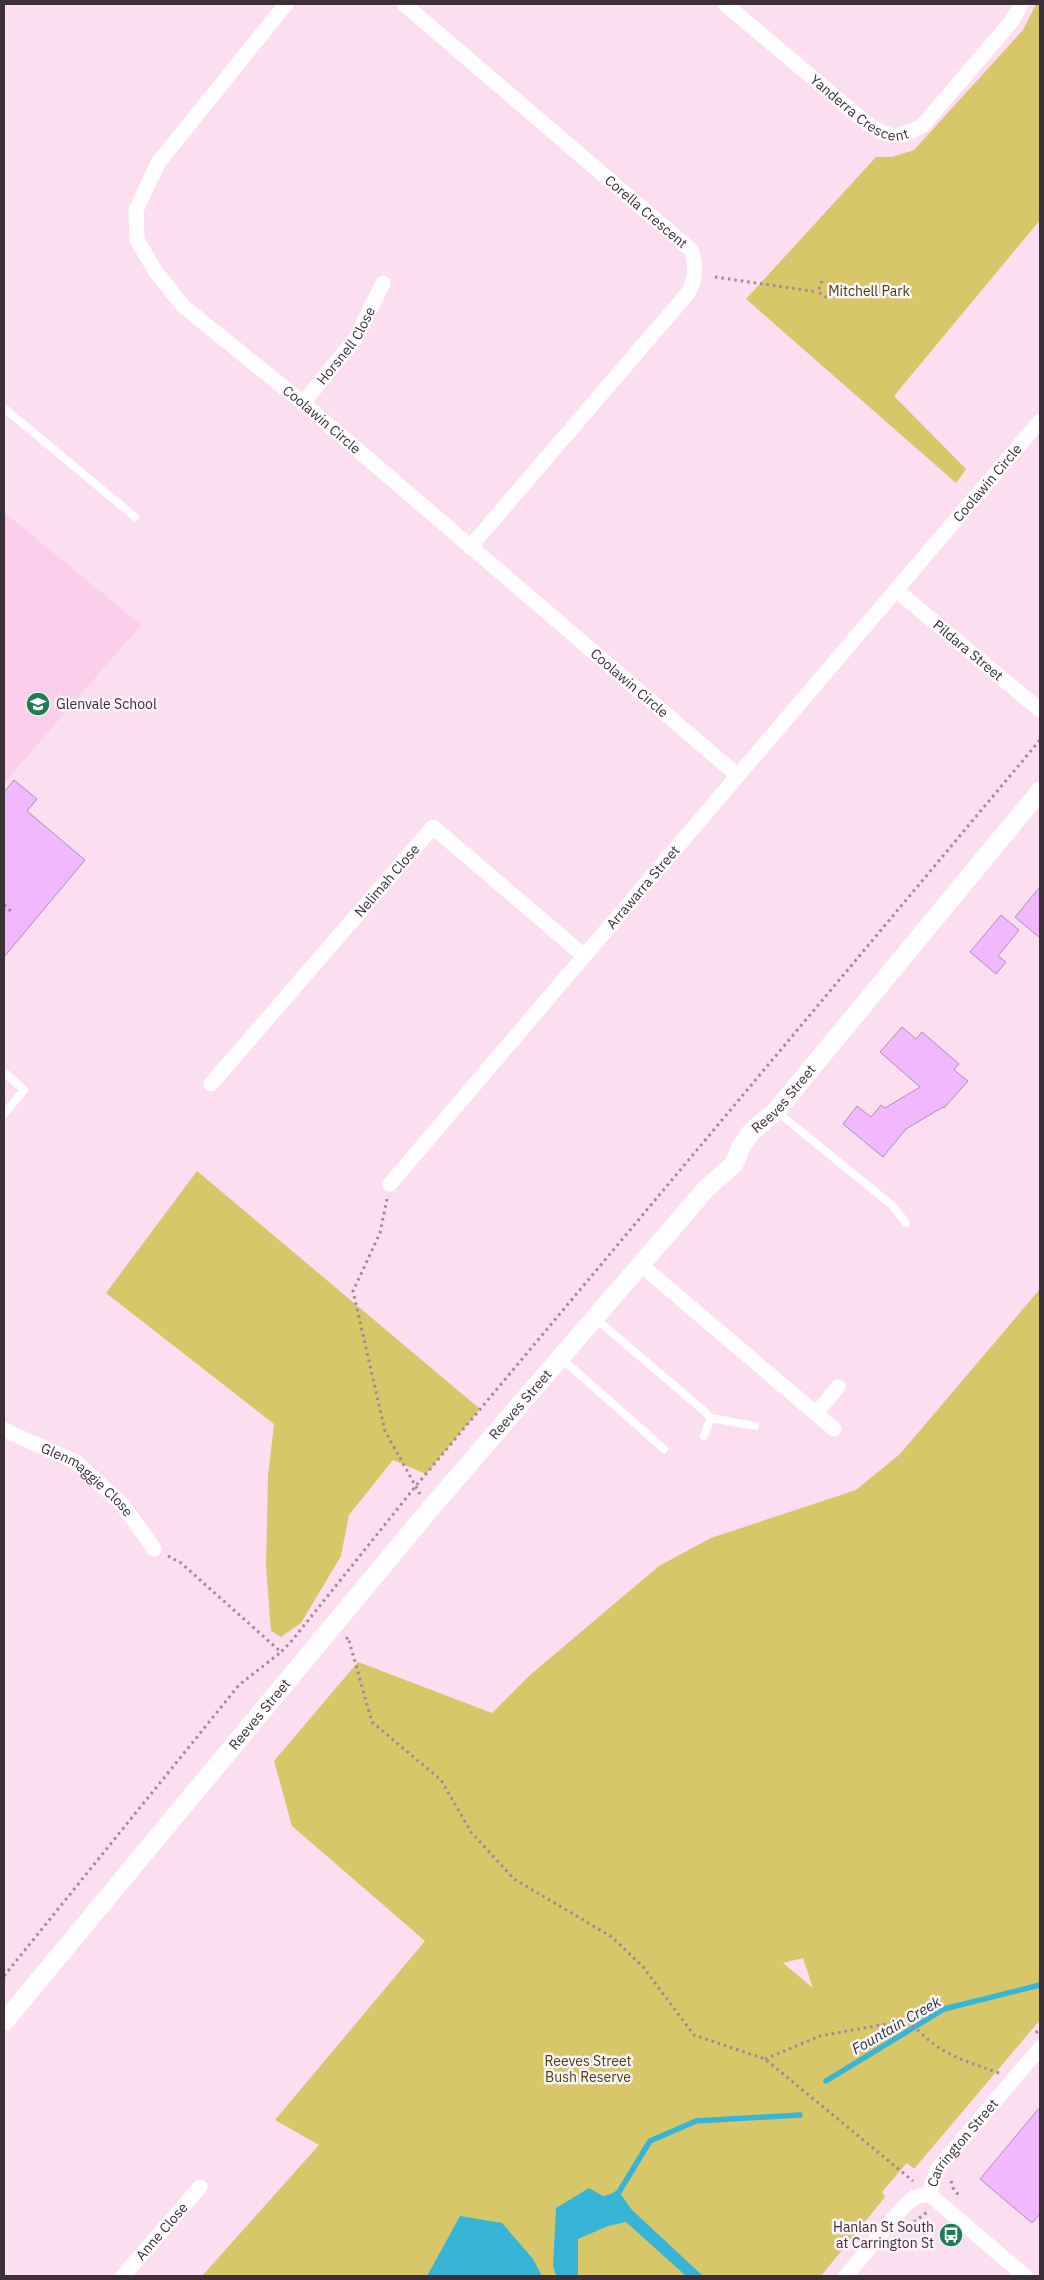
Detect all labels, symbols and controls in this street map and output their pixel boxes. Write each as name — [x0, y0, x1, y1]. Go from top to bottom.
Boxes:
street label: Yanderra Crescent — [807, 71, 911, 145]
street label: Corella Crescent — [601, 171, 691, 252]
park label: Mitchell Park — [828, 282, 910, 300]
street label: Horsnell Close — [313, 304, 379, 388]
street label: Coolawin Circle — [279, 381, 365, 458]
street label: Coolawin Circle — [949, 440, 1026, 526]
street label: Pildara Street — [930, 616, 1007, 685]
street label: Coolawin Circle — [587, 644, 672, 721]
school or university icon: Glenvale School — [25, 691, 51, 717]
place label: Glenvale School — [56, 695, 157, 713]
street label: Nelimah Close — [350, 840, 424, 921]
street label: Arrawarra Street — [602, 842, 684, 933]
street label: Reeves Street — [748, 1061, 820, 1137]
street label: Reeves Street — [485, 1365, 556, 1443]
street label: Glenmaggie Close — [38, 1439, 137, 1520]
street label: Reeves Street — [225, 1675, 294, 1754]
water label: Fountain Creek — [848, 1992, 944, 2058]
park label: Reeves Street Bush Reserve — [545, 2052, 632, 2086]
street label: Carrington Street — [923, 2095, 1002, 2189]
street label: Anne Close — [132, 2198, 192, 2264]
place label: Hanlan St South at Carrington St — [833, 2218, 934, 2252]
bus stop icon: Hanlan St South at Carrington St — [938, 2222, 964, 2248]

